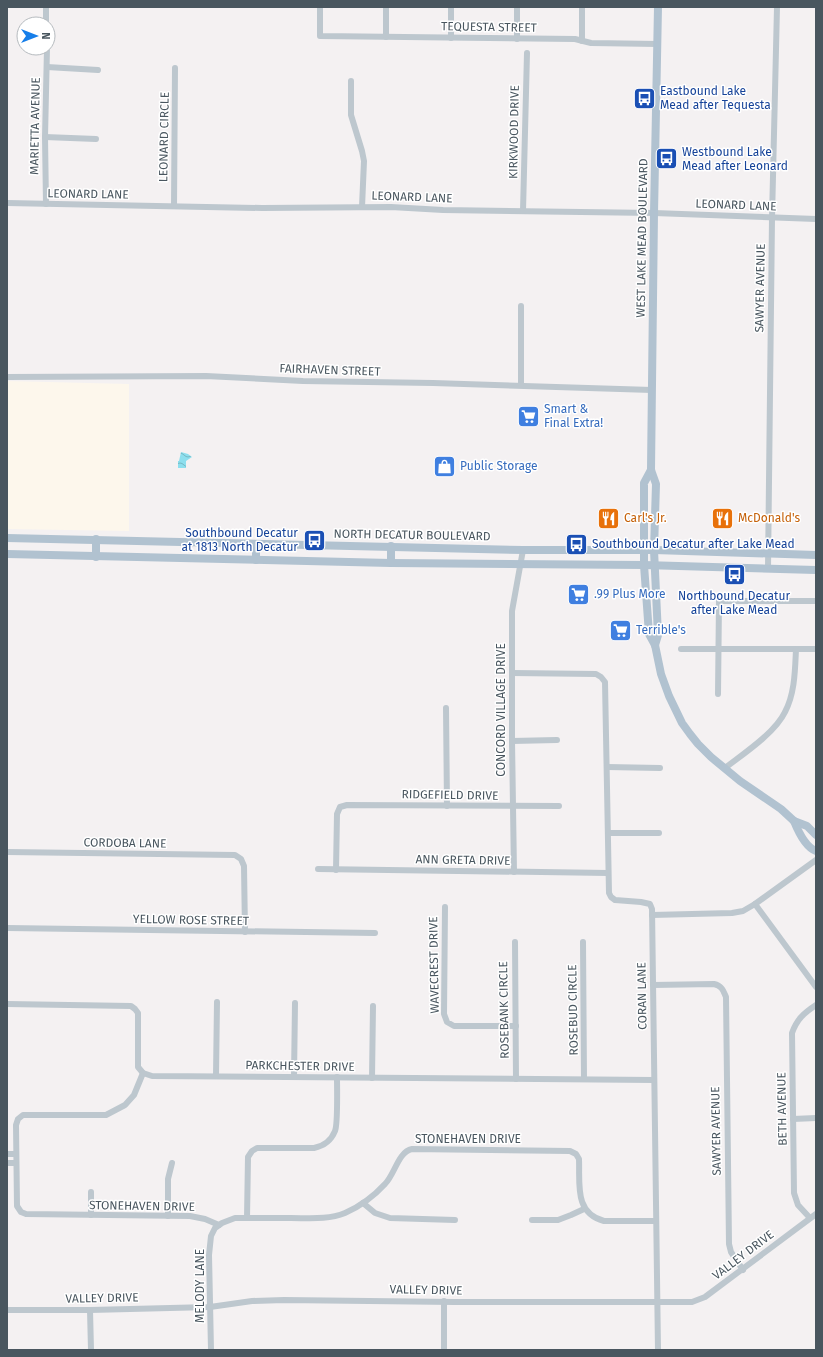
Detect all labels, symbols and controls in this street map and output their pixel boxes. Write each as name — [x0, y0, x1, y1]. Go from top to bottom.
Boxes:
north arrow — [16, 16, 56, 56]
street label: TEQUESTA STREET — [441, 19, 538, 35]
text: N — [39, 32, 52, 40]
street label: MARIETTA AVENUE — [27, 77, 43, 175]
place label: Eastbound Lake Mead after Tequesta — [660, 84, 771, 112]
street label: KIRKWOOD DRIVE — [506, 85, 522, 179]
bus stop icon: Eastbound Lake Mead after Tequesta — [632, 85, 658, 111]
street label: LEONARD CIRCLE — [156, 92, 172, 182]
place label: Westbound Lake Mead after Leonard — [682, 145, 788, 173]
bus stop icon: Westbound Lake Mead after Leonard — [653, 146, 679, 172]
street label: WEST LAKE MEAD BOULEVARD — [634, 158, 650, 318]
street label: LEONARD LANE — [47, 186, 129, 202]
street label: LEONARD LANE — [371, 189, 453, 205]
street label: LEONARD LANE — [695, 197, 777, 213]
street label: SAWYER AVENUE — [752, 243, 768, 333]
street label: FAIRHAVEN STREET — [279, 361, 382, 379]
place label: Smart & Final Extra! — [544, 402, 603, 430]
supermarket icon: Smart & Final Extra! — [515, 403, 541, 429]
shop icon: Public Storage — [432, 453, 458, 479]
place label: Public Storage — [460, 459, 538, 473]
restaurant icon: Carl's Jr. — [595, 505, 621, 531]
restaurant icon: McDonald's — [710, 505, 736, 531]
place label: Carl's Jr. — [624, 511, 667, 525]
place label: McDonald's — [738, 511, 800, 525]
place label: Southbound Decatur at 1813 North Decatur — [181, 526, 298, 554]
bus stop icon: Southbound Decatur at 1813 North Decatur — [301, 527, 327, 553]
street label: NORTH DECATUR BOULEVARD — [333, 527, 491, 543]
bus stop icon: Southbound Decatur after Lake Mead — [563, 531, 589, 557]
place label: Southbound Decatur after Lake Mead — [592, 537, 795, 551]
bus stop icon: Northbound Decatur after Lake Mead — [721, 562, 747, 588]
supermarket icon: .99 Plus More — [566, 581, 592, 607]
place label: .99 Plus More — [594, 587, 666, 601]
place label: Northbound Decatur after Lake Mead — [678, 589, 790, 617]
supermarket icon: Terrible's — [608, 617, 634, 643]
place label: Terrible's — [636, 623, 686, 637]
street label: CONCORD VILLAGE DRIVE — [494, 643, 508, 777]
street label: RIDGEFIELD DRIVE — [401, 787, 499, 803]
street label: CORDOBA LANE — [83, 835, 167, 851]
street label: ANN GRETA DRIVE — [415, 852, 511, 868]
street label: YELLOW ROSE STREET — [133, 912, 250, 928]
street label: WAVECREST DRIVE — [426, 916, 442, 1014]
street label: ROSEBANK CIRCLE — [496, 961, 512, 1059]
street label: CORAN LANE — [634, 962, 650, 1030]
street label: ROSEBUD CIRCLE — [565, 964, 581, 1056]
street label: PARKCHESTER DRIVE — [245, 1058, 355, 1074]
street label: BETH AVENUE — [774, 1072, 790, 1146]
street label: SAWYER AVENUE — [708, 1086, 724, 1176]
street label: STONEHAVEN DRIVE — [415, 1132, 521, 1146]
street label: STONEHAVEN DRIVE — [89, 1198, 195, 1214]
street label: VALLEY DRIVE — [710, 1227, 776, 1283]
street label: MELODY LANE — [193, 1249, 207, 1323]
street label: VALLEY DRIVE — [389, 1282, 463, 1298]
street label: VALLEY DRIVE — [65, 1290, 139, 1306]

